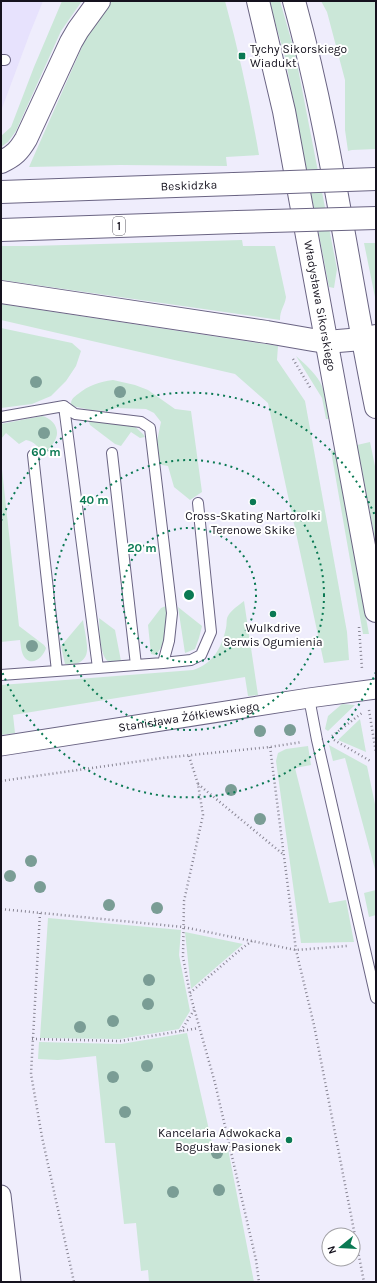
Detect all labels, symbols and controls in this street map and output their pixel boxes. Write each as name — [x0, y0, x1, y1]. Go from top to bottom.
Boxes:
place label: Tychy Sikorskiego Wiadukt — [250, 42, 347, 70]
marker: Tychy Sikorskiego Wiadukt — [237, 51, 247, 61]
street label: Beskidzka — [160, 178, 217, 194]
road number: 1 — [113, 217, 125, 235]
street label: Władysława Sikorskiego — [301, 239, 339, 372]
text: 60 m — [31, 445, 61, 459]
text: 40 m — [79, 493, 109, 507]
marker: Cross-Skating Nartorolki Terenowe Skike — [248, 497, 258, 507]
place label: Cross-Skating Nartorolki Terenowe Skike — [185, 509, 321, 537]
text: 20 m — [127, 541, 157, 555]
centre of rings — [182, 588, 196, 602]
marker: Wulkdrive Serwis Ogumienia — [268, 609, 278, 619]
place label: Wulkdrive Serwis Ogumienia — [223, 621, 323, 649]
street label: Stanisława Żółkiewskiego — [117, 699, 260, 735]
place label: Kancelaria Adwokacka Bogusław Pasionek — [158, 1126, 281, 1154]
marker: Kancelaria Adwokacka Bogusław Pasionek — [284, 1135, 294, 1145]
north arrow — [321, 1227, 361, 1267]
text: N — [325, 1244, 339, 1256]

